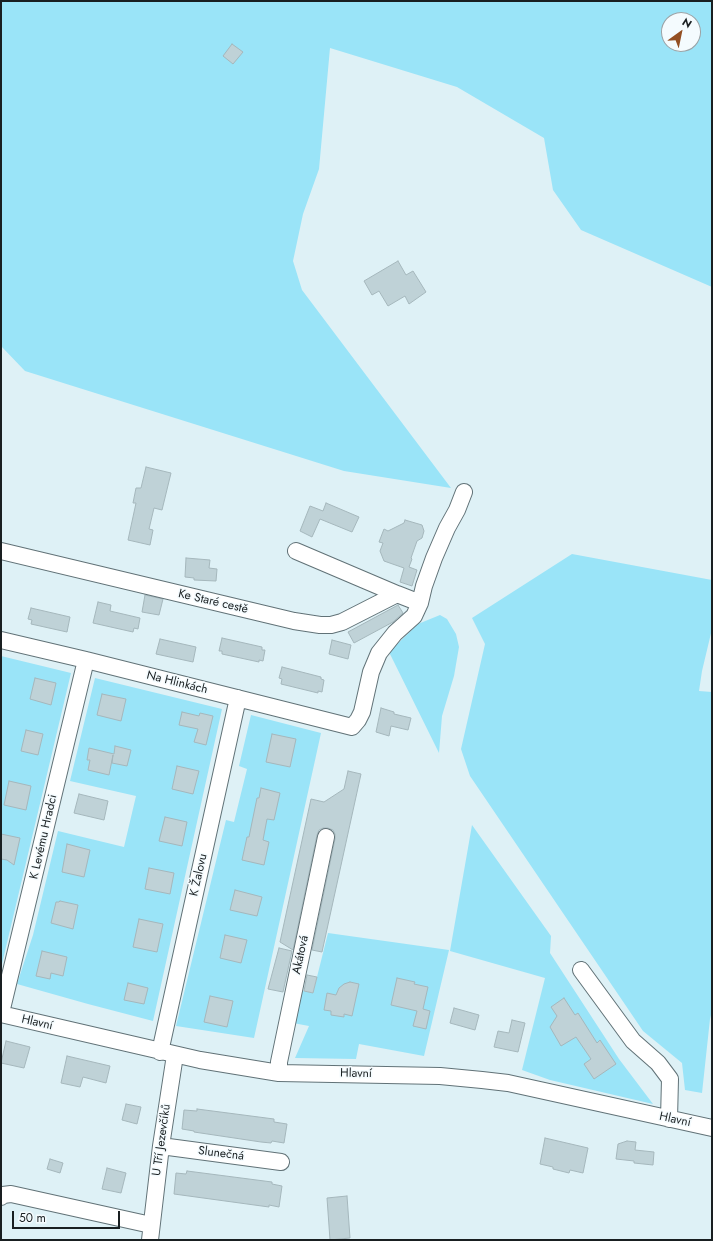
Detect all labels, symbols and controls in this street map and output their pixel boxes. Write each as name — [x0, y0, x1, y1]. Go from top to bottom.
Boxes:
north arrow — [661, 12, 701, 52]
text: N — [679, 14, 695, 32]
street label: Ke Staré cestě — [177, 587, 249, 617]
street label: Na Hlinkách — [145, 668, 209, 698]
street label: K Levému Hradci — [27, 793, 61, 881]
street label: K Žalovu — [187, 852, 211, 898]
street label: Akátová — [290, 934, 312, 976]
street label: Hlavní — [20, 1012, 54, 1034]
street label: Hlavní — [340, 1067, 372, 1081]
street label: U Tří Jezevčíků — [150, 1103, 174, 1177]
street label: Hlavní — [658, 1110, 692, 1130]
street label: Slunečná — [197, 1144, 245, 1164]
scale bar — [14, 1203, 122, 1229]
text: 50 m — [19, 1209, 46, 1227]

